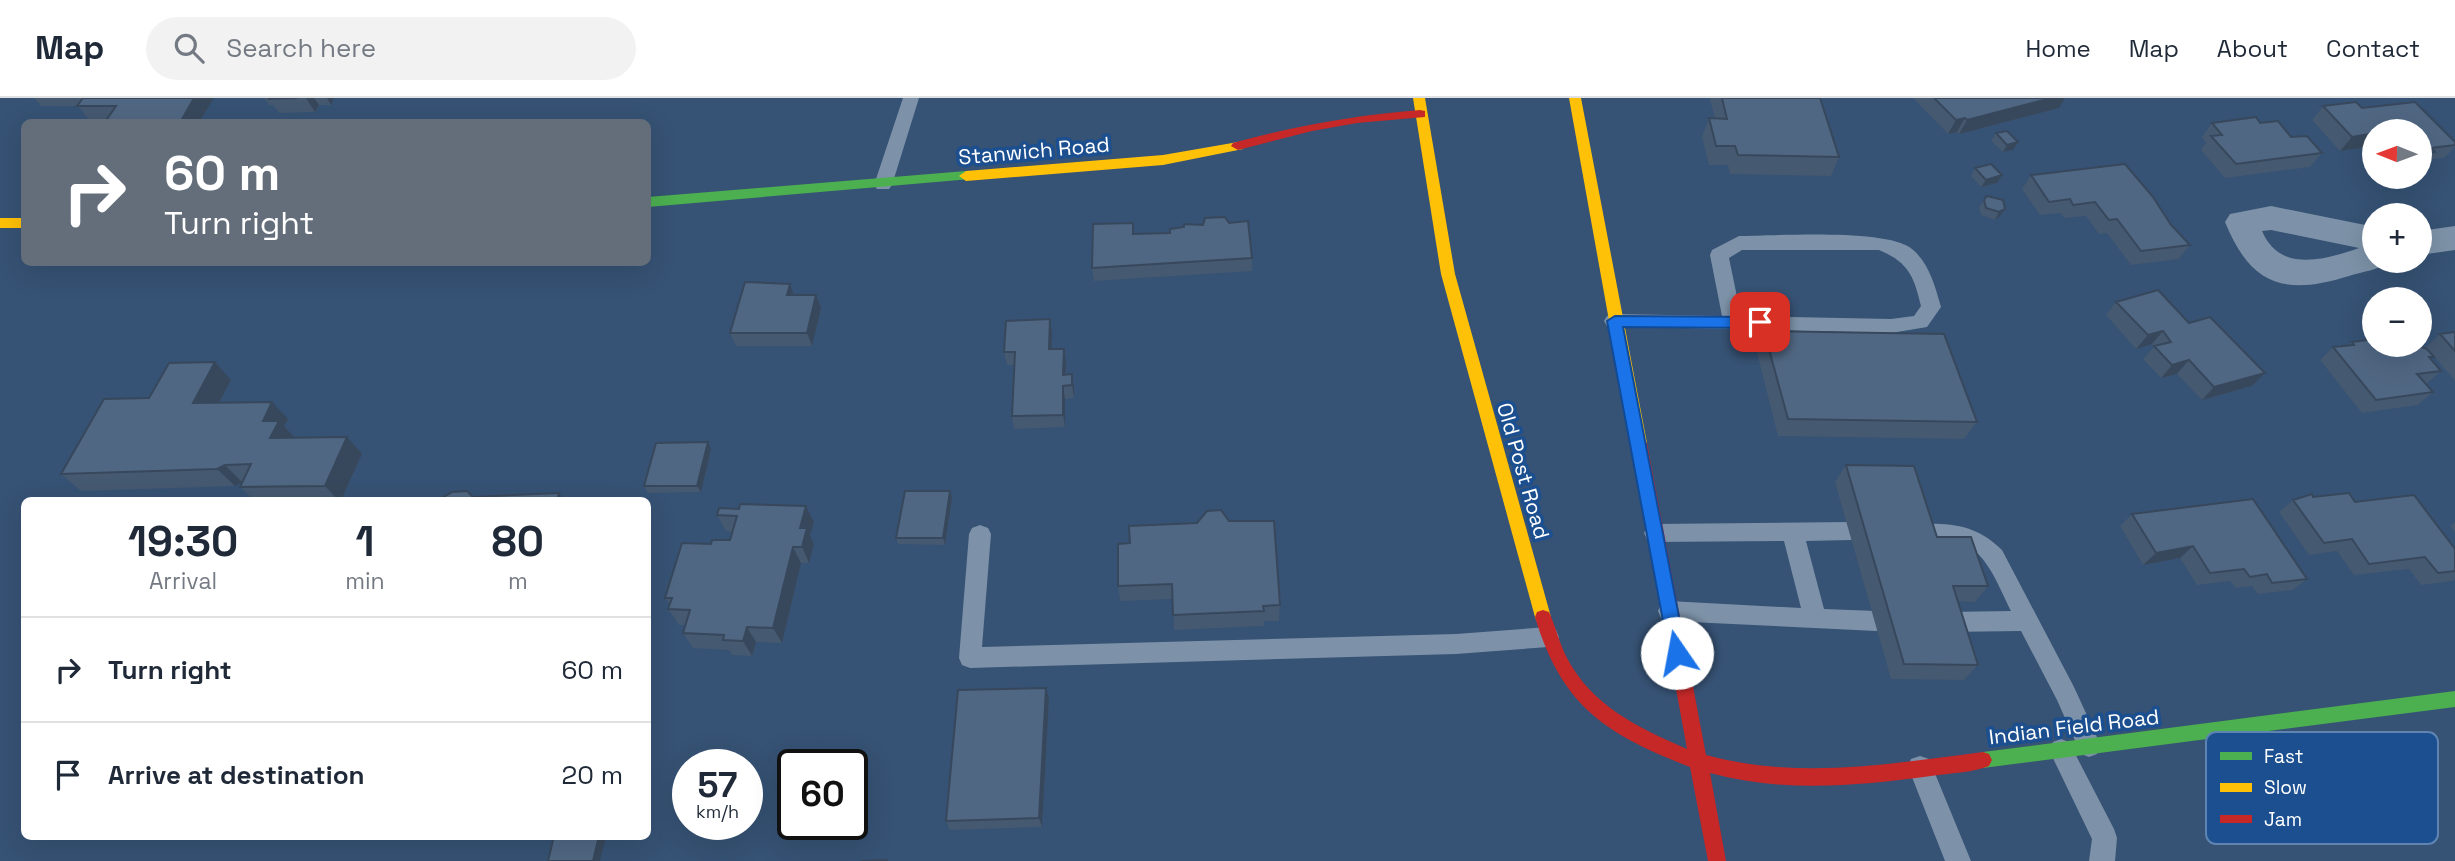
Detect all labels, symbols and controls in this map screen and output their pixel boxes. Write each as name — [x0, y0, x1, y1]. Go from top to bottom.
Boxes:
search box — [146, 17, 636, 80]
text: Map — [35, 27, 104, 69]
icon: search — [170, 29, 208, 67]
text: Search here — [226, 31, 376, 65]
text: Home — [2025, 33, 2091, 64]
text: Map — [2129, 33, 2179, 64]
text: About — [2217, 33, 2288, 64]
text: Contact — [2326, 33, 2420, 64]
north arrow — [2362, 119, 2432, 189]
map controls — [2362, 119, 2432, 357]
street label: Stanwich Road — [957, 130, 1111, 171]
text: 60 m — [164, 142, 280, 204]
icon: right — [49, 147, 140, 238]
text: Turn right — [164, 203, 314, 243]
button: + — [2362, 203, 2432, 273]
button: − — [2362, 287, 2432, 357]
pin — [1730, 292, 1790, 352]
icon: arrive — [1741, 303, 1779, 341]
street label: Old Post Road — [1491, 399, 1556, 542]
text: 19:30 — [128, 515, 238, 568]
text: 1 — [355, 515, 374, 568]
text: 80 — [492, 515, 544, 568]
text: Arrival — [149, 566, 217, 596]
text: min — [345, 566, 385, 596]
text: m — [508, 566, 528, 596]
position arrow — [1640, 616, 1714, 690]
icon: right — [49, 651, 87, 689]
text: Turn right — [108, 653, 232, 687]
text: 60 m — [561, 653, 623, 687]
street label: Indian Field Road — [1987, 703, 2161, 750]
legend — [2206, 732, 2438, 844]
text: Fast — [2264, 744, 2304, 769]
speed limit sign: 60 — [777, 749, 868, 840]
icon: arrive — [49, 756, 87, 794]
text: Arrive at destination — [108, 758, 365, 792]
text: 20 m — [562, 758, 623, 792]
text: 57 — [698, 763, 737, 807]
text: Slow — [2264, 775, 2307, 800]
text: km/h — [696, 800, 739, 823]
text: Jam — [2264, 807, 2302, 832]

